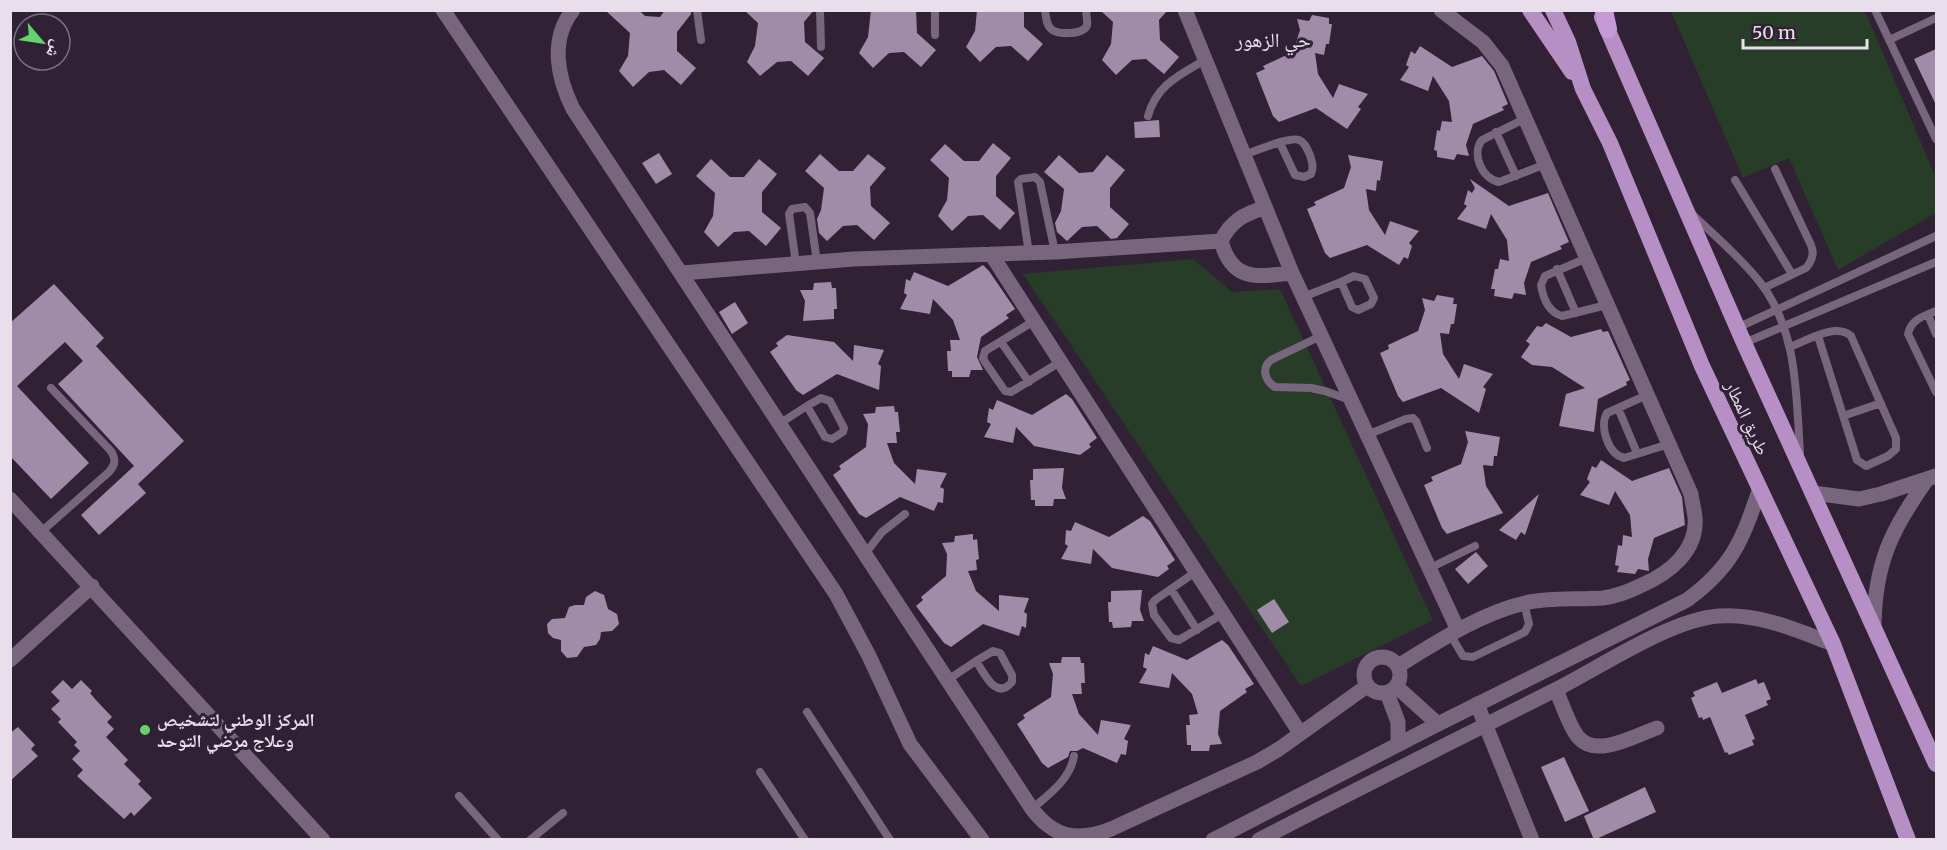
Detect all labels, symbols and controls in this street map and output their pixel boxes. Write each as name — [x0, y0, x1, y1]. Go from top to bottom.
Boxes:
north arrow — [12, 12, 72, 72]
scale bar — [1743, 12, 1868, 50]
text: 50 m — [1752, 21, 1796, 44]
district label: حي الزهور — [1234, 27, 1311, 56]
text: ش — [42, 37, 68, 62]
street label: طريق المطار — [1720, 376, 1775, 459]
place label: المركز الوطني لتشخيص وعلاج مرضي التوحد — [157, 708, 315, 755]
marker: المركز الوطني لتشخيص وعلاج مرضي التوحد — [138, 723, 152, 737]

